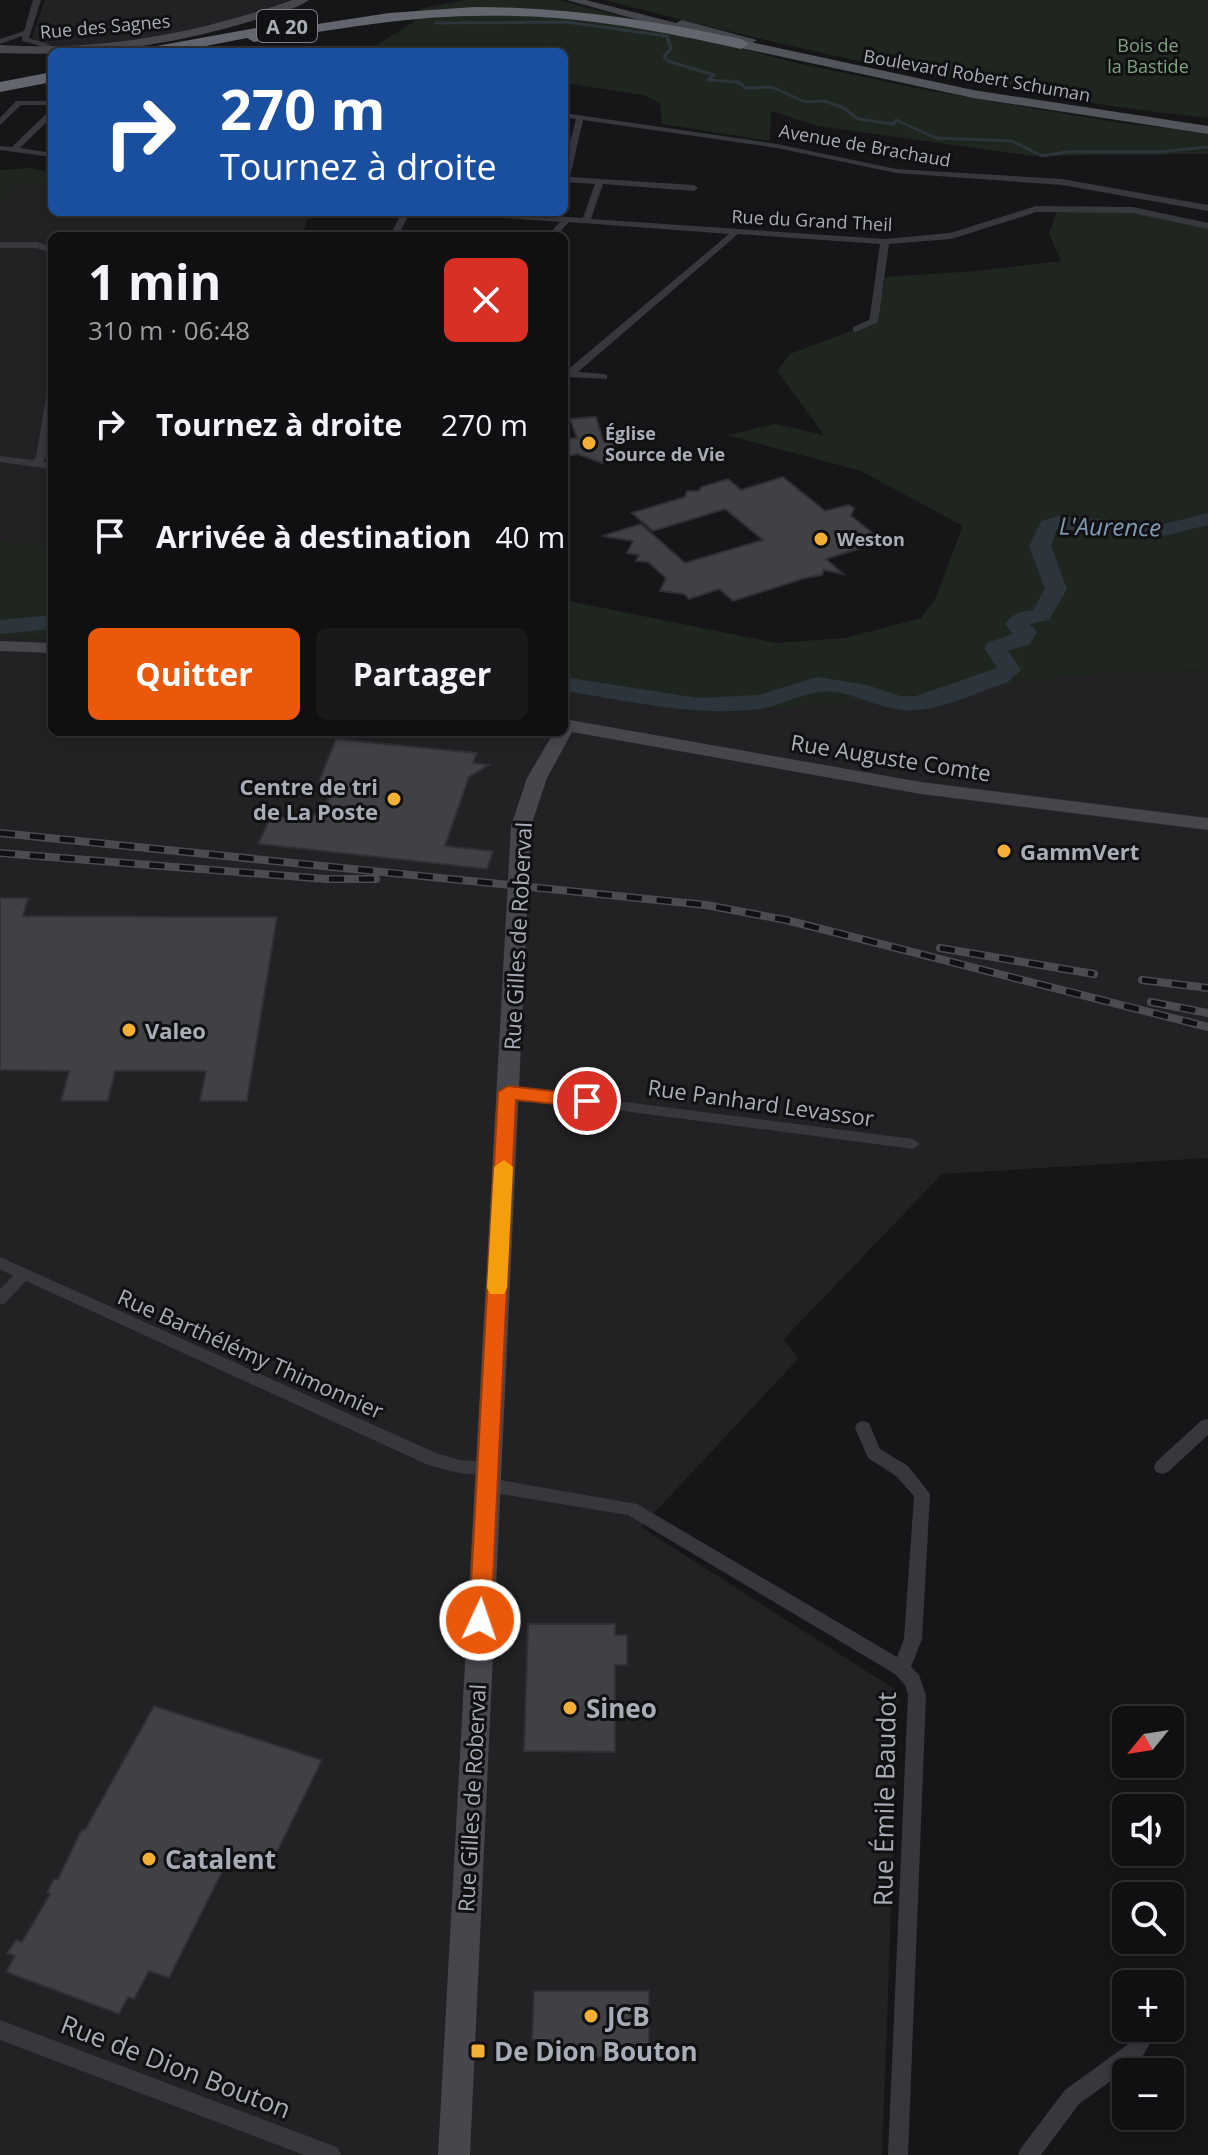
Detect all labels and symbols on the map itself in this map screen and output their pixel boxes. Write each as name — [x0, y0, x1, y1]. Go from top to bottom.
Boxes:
street label: Rue des Sagnes — [39, 8, 171, 44]
road number: A 20 — [257, 10, 317, 42]
park label: Bois de la Bastide — [1107, 33, 1189, 78]
street label: Boulevard Robert Schuman — [862, 43, 1092, 107]
street label: Avenue de Brachaud — [777, 118, 953, 172]
street label: Rue du Grand Theil — [731, 204, 893, 236]
place label: Église Source de Vie — [605, 421, 725, 466]
marker: Église Source de Vie — [580, 434, 598, 452]
water label: L'Aurence — [1059, 509, 1161, 543]
place label: Weston — [837, 527, 905, 551]
marker: Weston — [812, 530, 830, 548]
street label: Rue Auguste Comte — [789, 726, 993, 788]
place label: Centre de tri de La Poste — [239, 771, 378, 826]
marker: Centre de tri de La Poste — [385, 790, 403, 808]
street label: Rue Gilles de Roberval — [496, 821, 538, 1051]
place label: GammVert — [1020, 836, 1139, 866]
marker: GammVert — [995, 842, 1013, 860]
place label: Valeo — [145, 1015, 206, 1045]
marker: Valeo — [120, 1021, 138, 1039]
pin — [553, 1067, 621, 1135]
street label: Rue Panhard Levassor — [646, 1071, 876, 1133]
street label: Rue Barthélémy Thimonnier — [113, 1281, 389, 1425]
position arrow — [438, 1578, 522, 1662]
street label: Rue Gilles de Roberval — [450, 1683, 492, 1913]
place label: Sineo — [586, 1690, 657, 1726]
street label: Rue Émile Baudot — [864, 1692, 904, 1906]
marker: Sineo — [561, 1699, 579, 1717]
north arrow — [1112, 1706, 1184, 1778]
place label: Catalent — [165, 1841, 276, 1877]
marker: Catalent — [140, 1850, 158, 1868]
place label: JCB — [605, 1998, 650, 2034]
street label: Rue de Dion Bouton — [56, 2006, 296, 2126]
marker: JCB — [582, 2007, 600, 2025]
place label: De Dion Bouton — [494, 2033, 698, 2069]
marker: De Dion Bouton — [469, 2042, 487, 2060]

